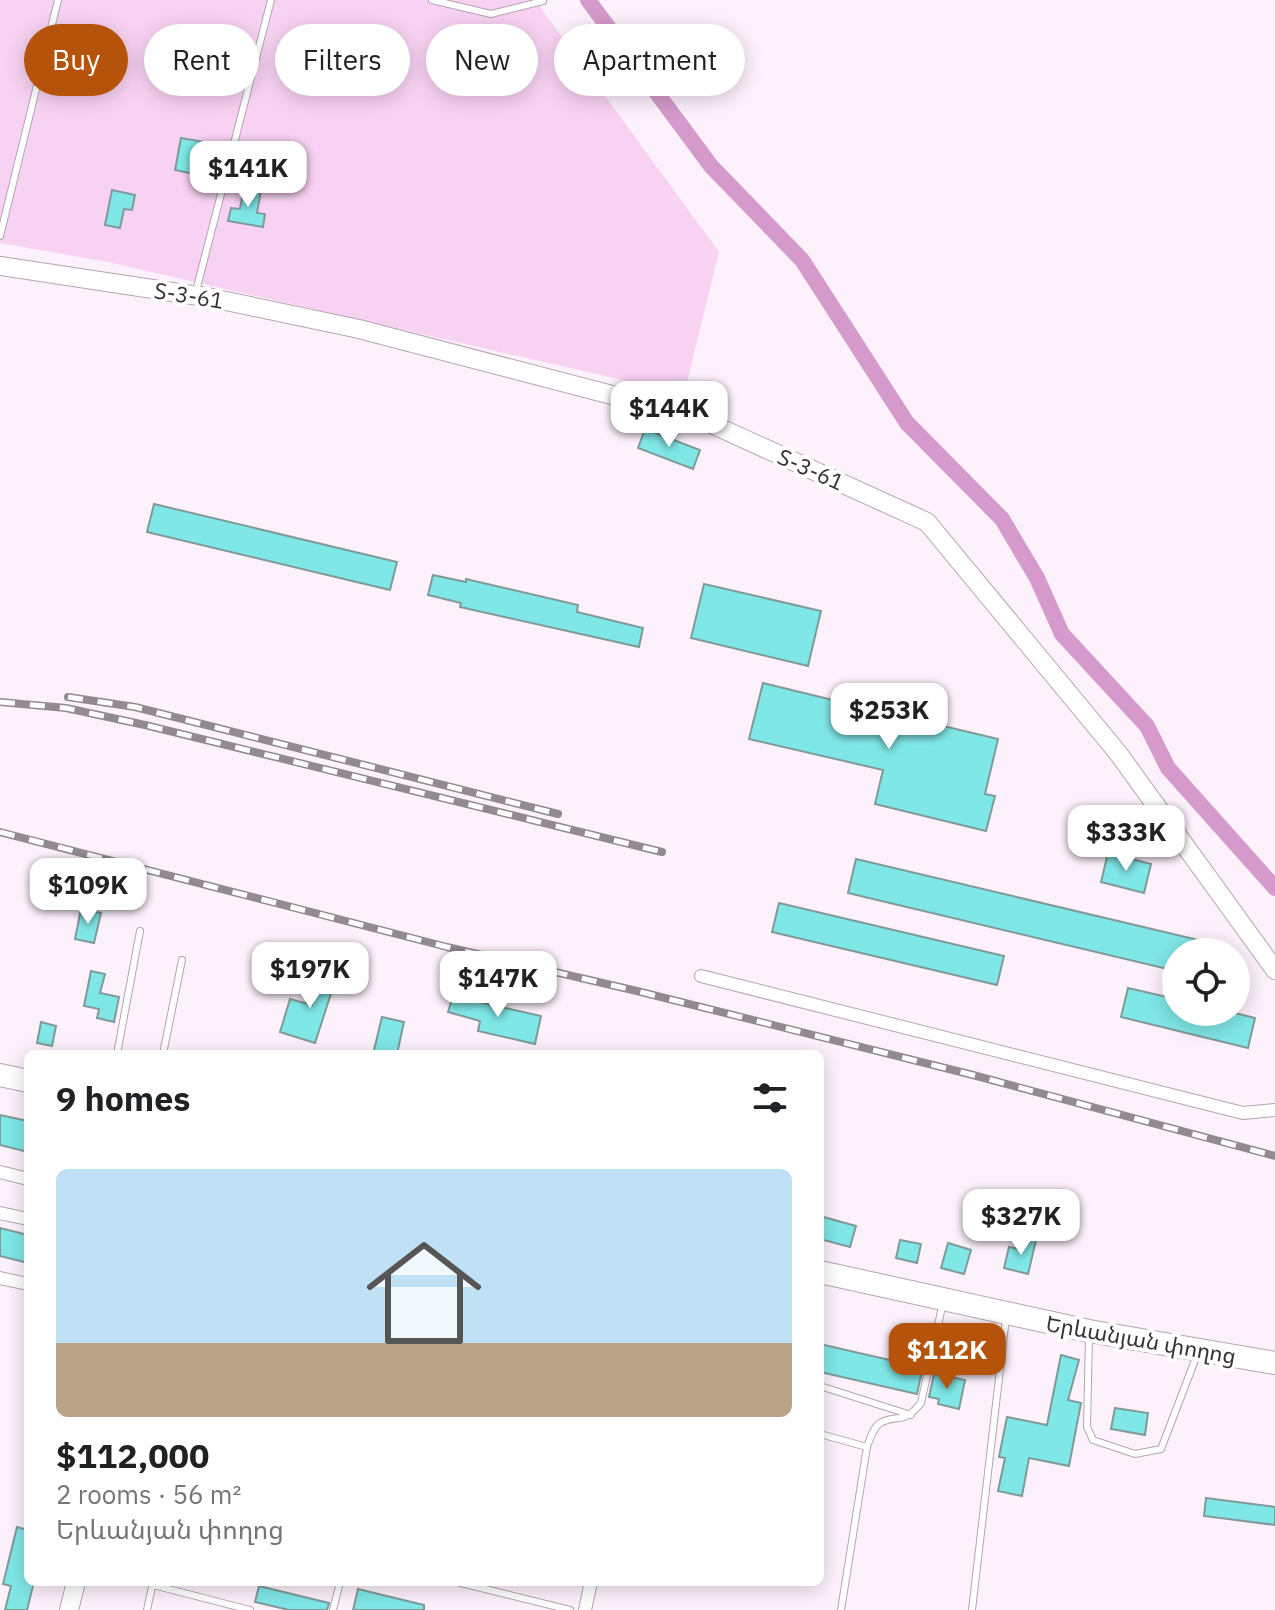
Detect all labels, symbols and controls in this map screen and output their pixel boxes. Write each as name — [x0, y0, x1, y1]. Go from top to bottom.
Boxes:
chip: Buy — [24, 24, 128, 96]
chip: Rent — [144, 24, 259, 96]
chip: Filters — [275, 24, 410, 96]
chip: New — [426, 24, 538, 96]
chip: Apartment — [554, 24, 745, 96]
pin: $141K — [192, 141, 304, 209]
text: $141K — [208, 150, 288, 184]
street label: Տ-3-61 — [152, 275, 226, 315]
pin: $144K — [613, 381, 725, 449]
text: $144K — [629, 390, 709, 424]
street label: Տ-3-61 — [773, 442, 849, 496]
pin: $253K — [833, 683, 945, 751]
text: $253K — [849, 692, 929, 726]
pin: $333K — [1070, 805, 1182, 873]
text: $333K — [1086, 814, 1166, 848]
pin: $109K — [32, 858, 144, 926]
text: $109K — [48, 867, 128, 901]
map controls — [1162, 938, 1250, 1026]
button: locate — [1162, 938, 1250, 1026]
pin: $197K — [254, 942, 366, 1010]
text: $197K — [270, 951, 350, 985]
pin: $147K — [442, 951, 554, 1019]
text: $147K — [458, 960, 538, 994]
text: 9 homes — [56, 1076, 191, 1120]
icon: filters — [748, 1076, 792, 1120]
pin: $327K — [965, 1189, 1077, 1257]
text: $327K — [981, 1198, 1061, 1232]
icon: home — [352, 1221, 496, 1365]
street label: Երևանյան փողոց — [1044, 1308, 1238, 1370]
pin: $112K — [891, 1323, 1003, 1391]
text: $112K — [907, 1332, 987, 1366]
text: $112,000 — [56, 1433, 209, 1477]
text: 2 rooms · 56 m² — [56, 1477, 241, 1511]
text: Երևանյան փողոց — [56, 1512, 284, 1546]

